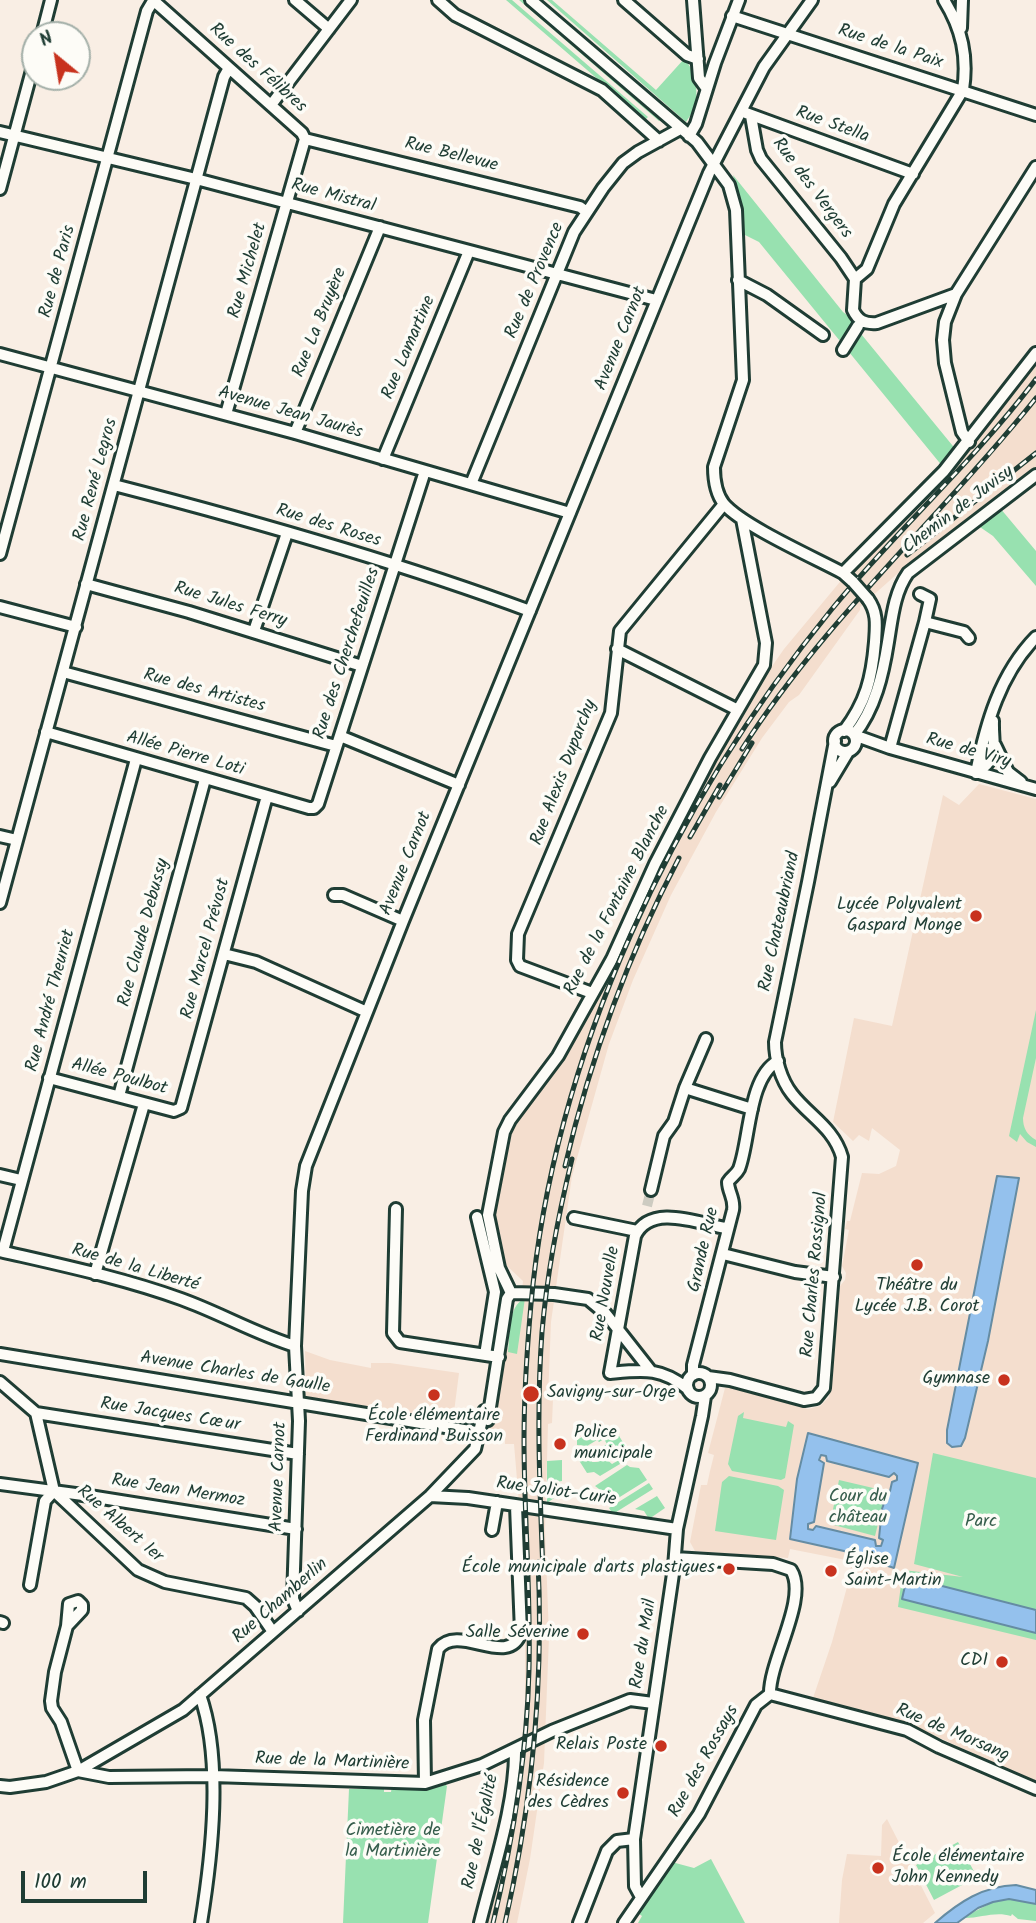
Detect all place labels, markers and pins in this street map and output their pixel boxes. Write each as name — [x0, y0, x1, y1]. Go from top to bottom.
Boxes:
place label: Lycée Polyvalent Gaspard Monge — [837, 895, 962, 937]
marker: Lycée Polyvalent Gaspard Monge — [968, 908, 984, 924]
marker: Théâtre du Lycée J.B. Corot — [909, 1257, 925, 1273]
place label: Théâtre du Lycée J.B. Corot — [854, 1276, 980, 1318]
place label: Gymnase — [922, 1369, 990, 1391]
marker: Gymnase — [996, 1372, 1012, 1388]
place label: Savigny-sur-Orge — [547, 1383, 676, 1405]
marker: Savigny-sur-Orge — [521, 1384, 541, 1404]
marker: École élémentaire Ferdinand Buisson — [426, 1387, 442, 1403]
place label: École élémentaire Ferdinand Buisson — [365, 1406, 503, 1448]
place label: Police municipale — [574, 1423, 653, 1466]
marker: Police municipale — [552, 1436, 568, 1452]
place label: Église Saint-Martin — [845, 1550, 942, 1592]
place label: École municipale d'arts plastiques — [461, 1558, 715, 1580]
marker: École municipale d'arts plastiques — [721, 1561, 737, 1577]
marker: Église Saint-Martin — [823, 1563, 839, 1579]
place label: Salle Séverine — [466, 1623, 569, 1645]
marker: Salle Séverine — [575, 1626, 591, 1642]
place label: CDI — [960, 1651, 988, 1673]
marker: CDI — [994, 1654, 1010, 1670]
place label: Relais Poste — [556, 1735, 647, 1757]
marker: Relais Poste — [653, 1738, 669, 1754]
place label: Résidence des Cèdres — [528, 1772, 609, 1814]
marker: Résidence des Cèdres — [615, 1785, 631, 1801]
place label: École élémentaire John Kennedy — [892, 1847, 1024, 1890]
marker: École élémentaire John Kennedy — [870, 1860, 886, 1876]

